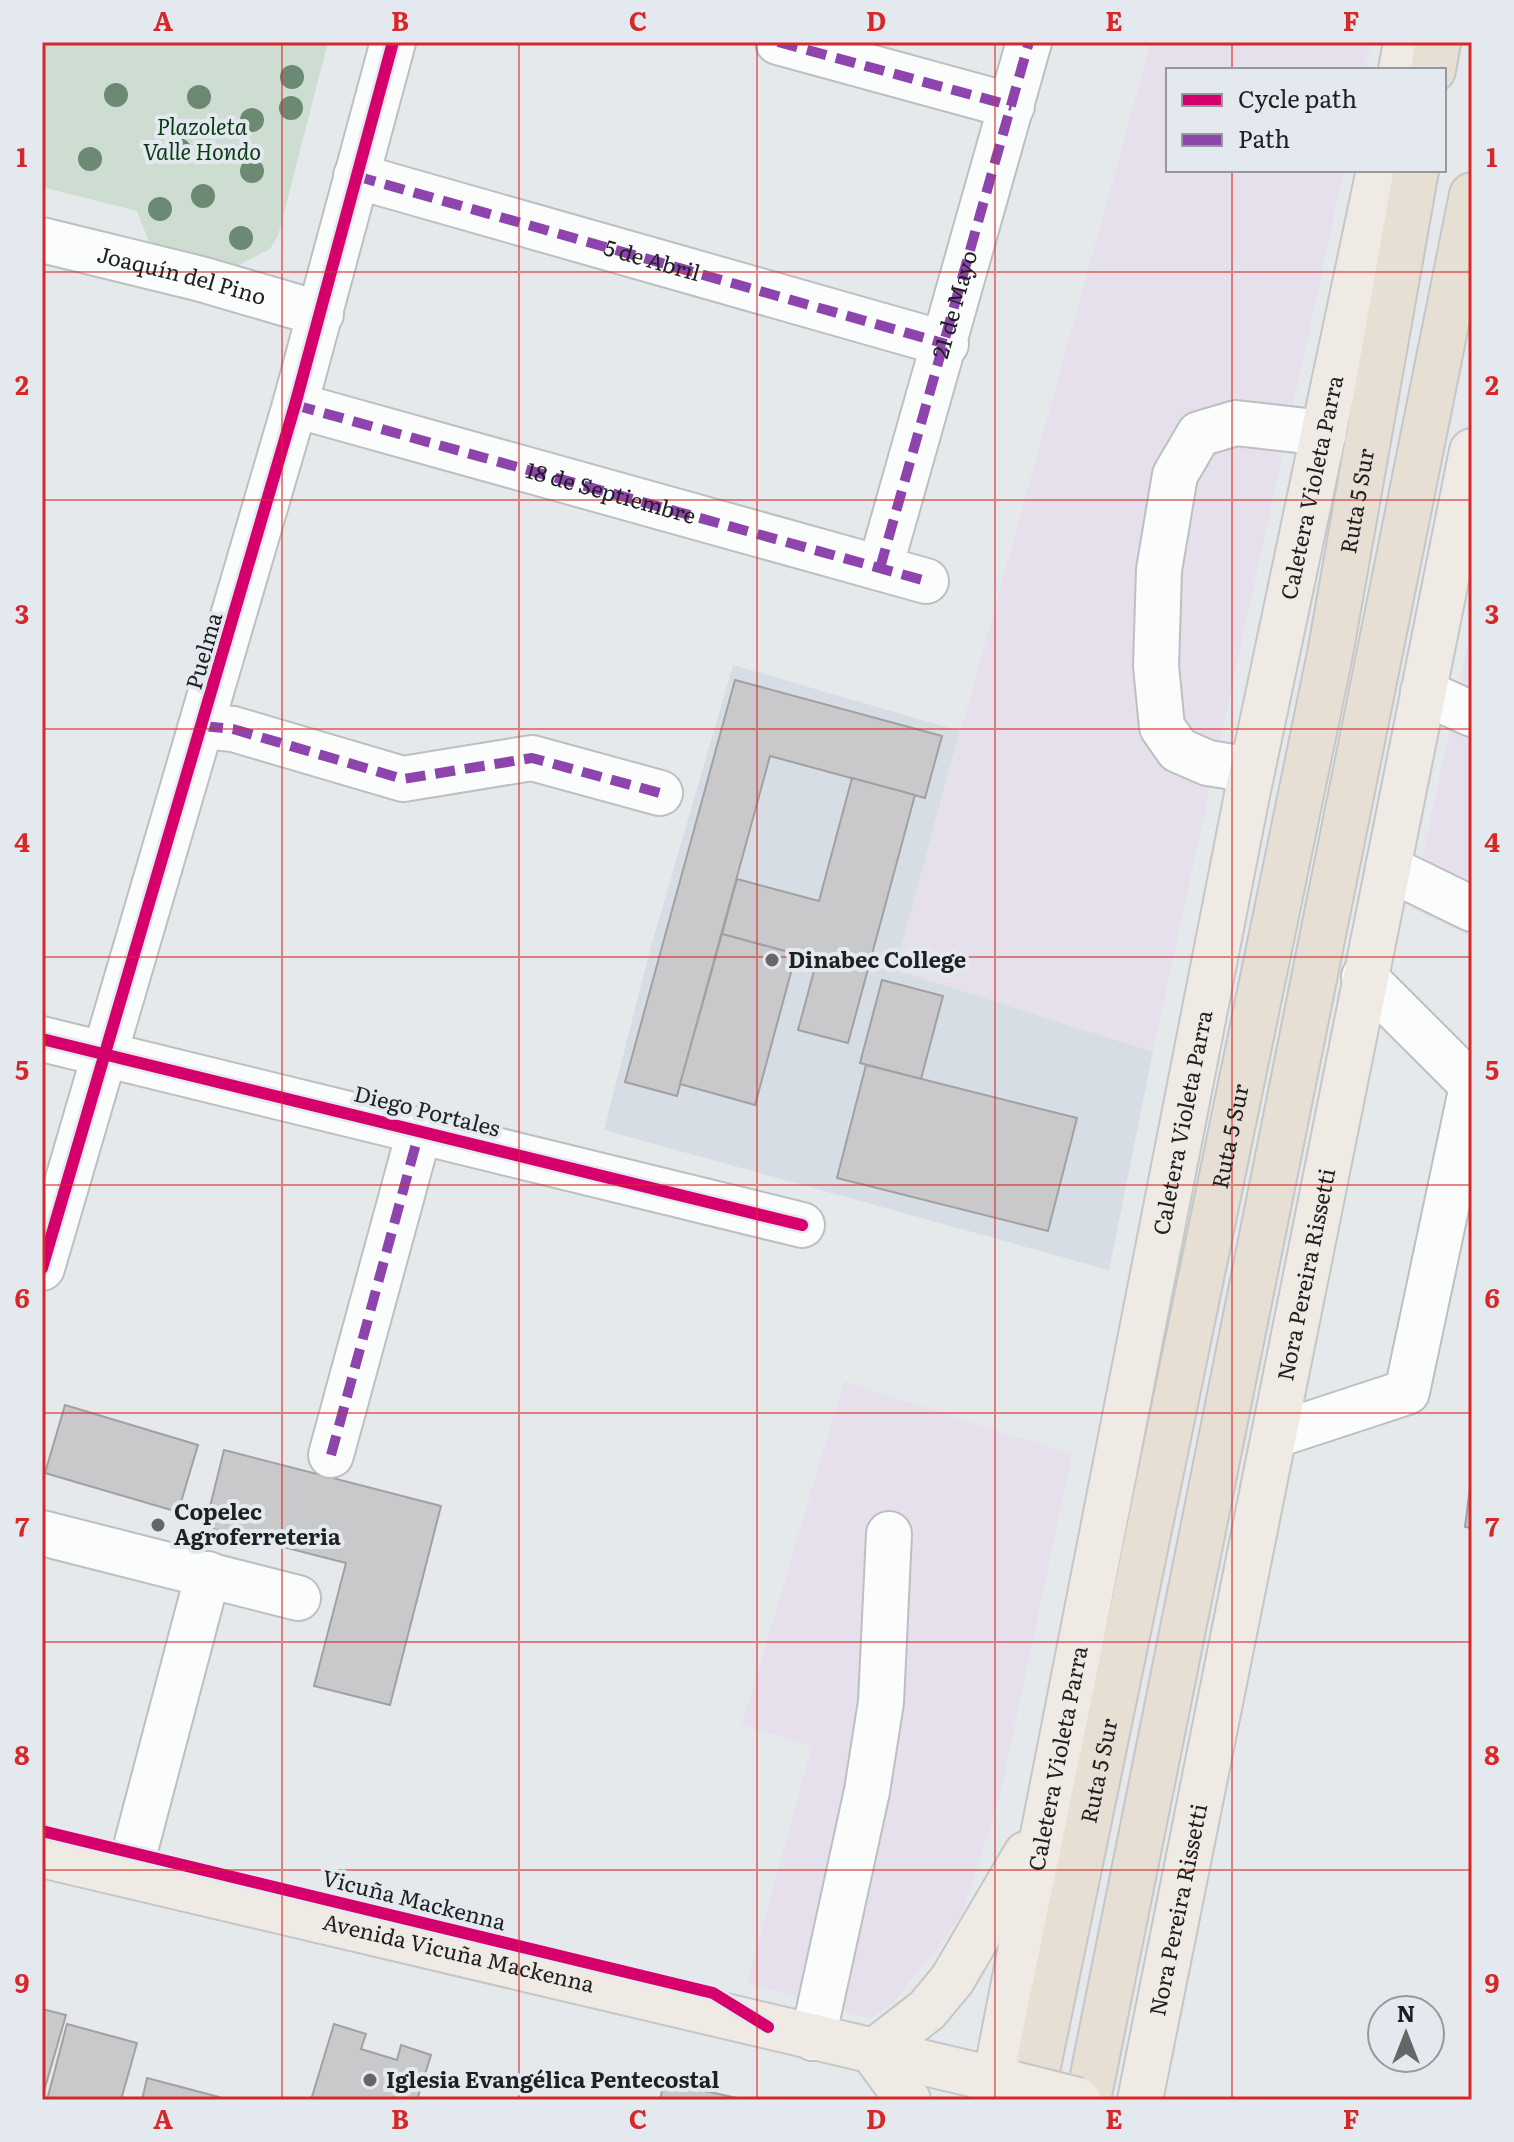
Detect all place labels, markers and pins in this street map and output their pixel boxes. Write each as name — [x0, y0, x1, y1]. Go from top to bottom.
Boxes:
place label: Dinabec College — [788, 942, 966, 975]
marker: Dinabec College — [763, 951, 781, 969]
place label: Copelec Agroferreteria — [174, 1494, 341, 1552]
marker: Copelec Agroferreteria — [149, 1516, 167, 1534]
place label: Iglesia Evangélica Pentecostal — [386, 2062, 719, 2095]
marker: Iglesia Evangélica Pentecostal — [361, 2071, 379, 2089]

